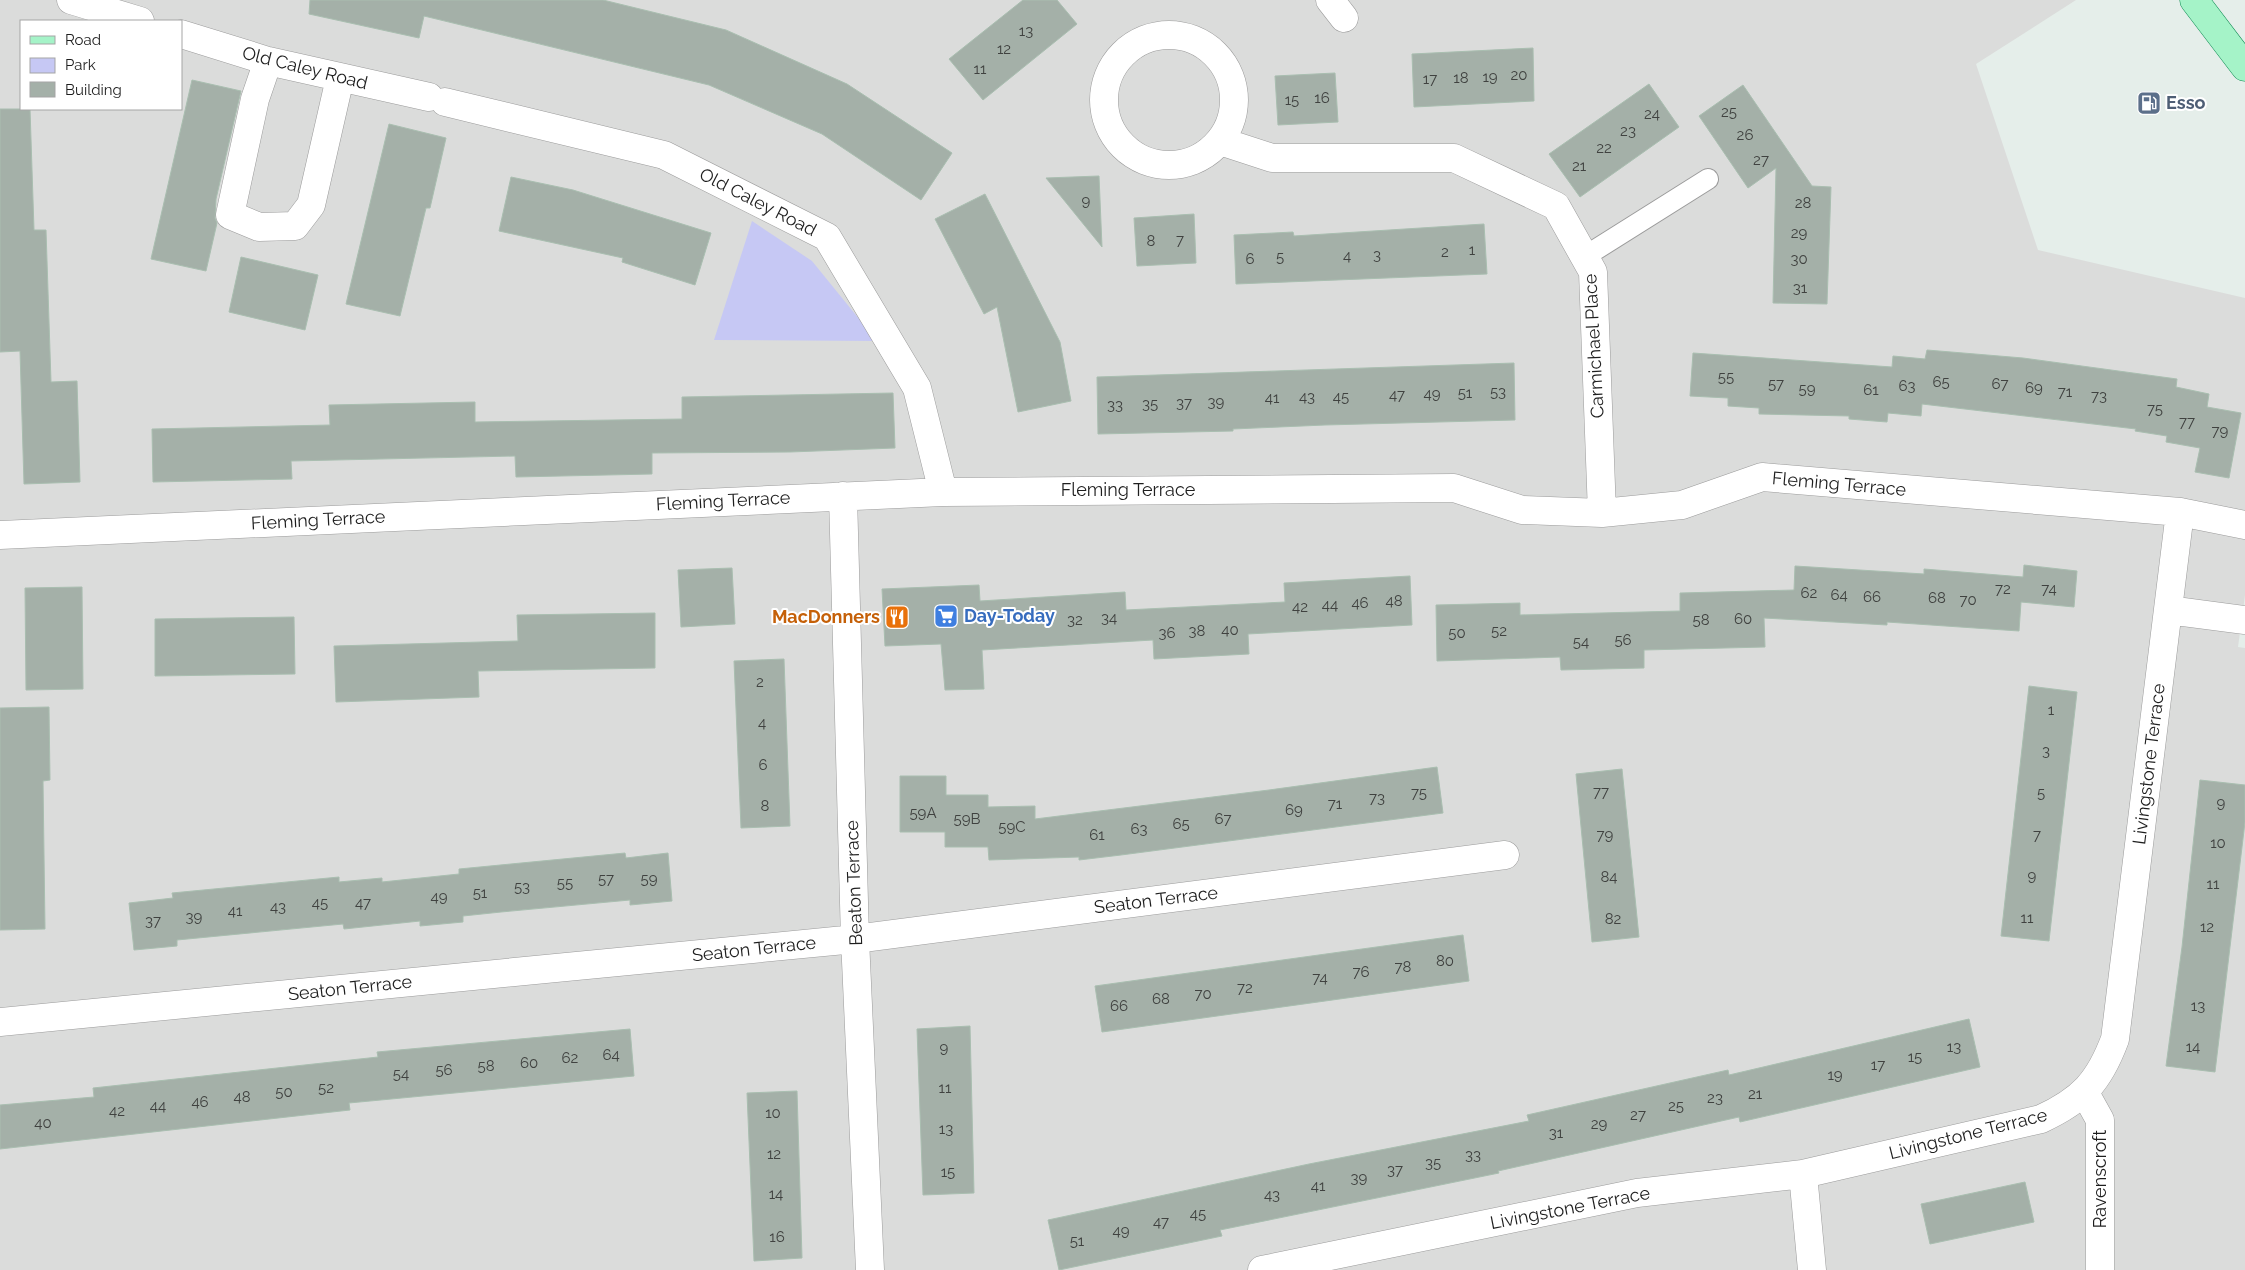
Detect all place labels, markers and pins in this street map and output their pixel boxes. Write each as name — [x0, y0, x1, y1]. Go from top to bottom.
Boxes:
fuel station icon: Esso — [2136, 90, 2162, 116]
place label: Esso — [2166, 92, 2206, 113]
supermarket icon: Day-Today — [933, 603, 959, 629]
restaurant icon: MacDonners — [884, 604, 910, 630]
place label: Day-Today — [964, 605, 1055, 626]
place label: MacDonners — [772, 606, 880, 627]

